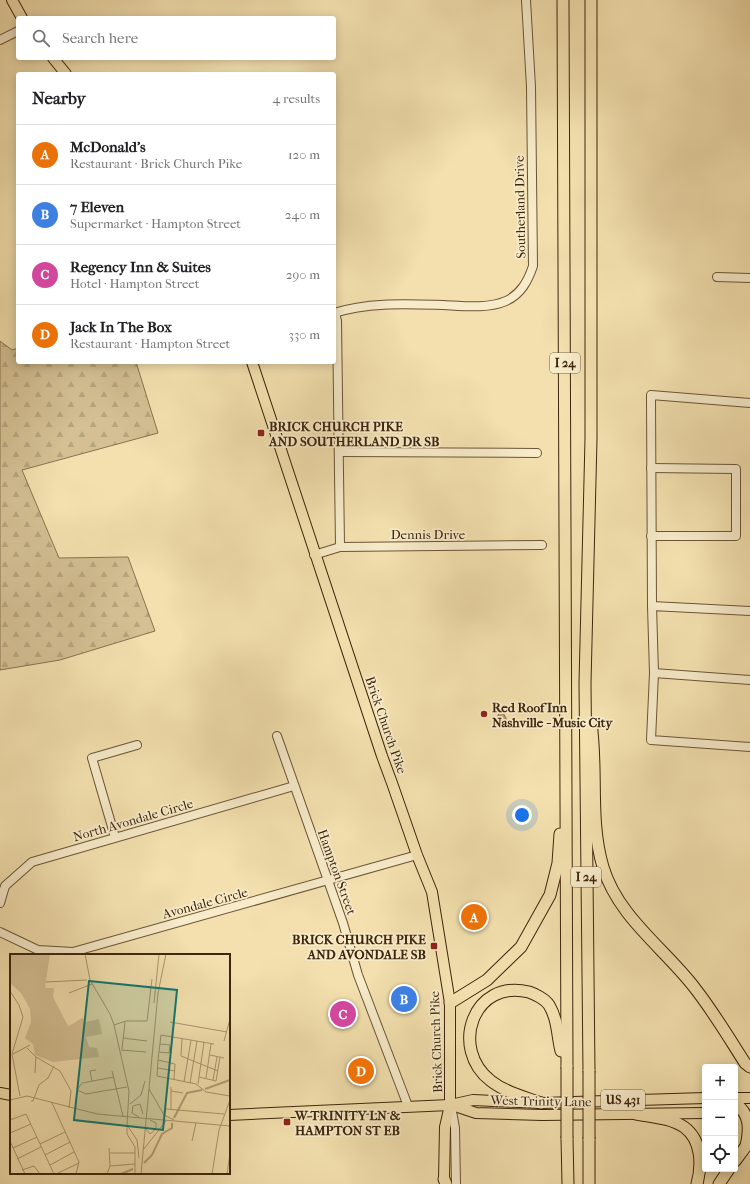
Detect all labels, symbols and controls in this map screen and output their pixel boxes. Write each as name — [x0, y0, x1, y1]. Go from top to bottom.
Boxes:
search box — [16, 16, 336, 60]
icon: search — [30, 27, 52, 49]
text: Search here — [62, 29, 138, 47]
text: Nearby — [32, 88, 86, 108]
text: 4 results — [273, 91, 320, 106]
text: McDonald's — [70, 138, 146, 156]
text: A — [41, 147, 49, 162]
text: 120 m — [288, 147, 320, 162]
street label: Southerland Drive — [512, 155, 528, 259]
text: Restaurant · Brick Church Pike — [70, 156, 242, 171]
text: 7 Eleven — [70, 198, 124, 216]
text: B — [41, 207, 49, 222]
text: 240 m — [285, 207, 320, 222]
text: Supermarket · Hampton Street — [70, 216, 241, 231]
text: Regency Inn & Suites — [70, 258, 211, 276]
text: C — [41, 267, 49, 282]
text: 290 m — [286, 267, 320, 282]
text: Hotel · Hampton Street — [70, 276, 199, 291]
text: Jack In The Box — [70, 318, 172, 336]
text: D — [40, 327, 50, 342]
text: 330 m — [289, 327, 320, 342]
text: Restaurant · Hampton Street — [70, 336, 230, 351]
road number: I 24 — [550, 353, 580, 373]
place label: BRICK CHURCH PIKE AND SOUTHERLAND DR SB — [268, 419, 440, 449]
marker: BRICK CHURCH PIKE AND SOUTHERLAND DR SB — [256, 428, 266, 438]
street label: Dennis Drive — [391, 527, 466, 542]
street label: Brick Church Pike — [362, 674, 410, 776]
place label: Red Roof Inn Nashville - Music City — [492, 700, 613, 731]
marker: Red Roof Inn Nashville - Music City — [479, 709, 489, 719]
street label: North Avondale Circle — [71, 796, 195, 844]
your location — [512, 805, 532, 825]
street label: Hampton Street — [315, 827, 360, 917]
road number: I 24 — [571, 867, 601, 887]
street label: Avondale Circle — [160, 884, 250, 922]
pin: A — [461, 902, 487, 932]
place label: BRICK CHURCH PIKE AND AVONDALE SB — [292, 932, 427, 962]
marker: BRICK CHURCH PIKE AND AVONDALE SB — [429, 941, 439, 951]
inset map — [10, 954, 230, 1174]
pin: B — [391, 984, 417, 1014]
street label: Brick Church Pike — [427, 990, 445, 1093]
pin: C — [330, 999, 356, 1029]
pin: D — [348, 1056, 374, 1086]
map controls — [702, 1064, 738, 1172]
button: + — [702, 1064, 738, 1100]
road number: US 431 — [601, 1090, 645, 1110]
street label: West Trinity Lane — [489, 1093, 592, 1109]
button: − — [702, 1100, 738, 1136]
place label: W TRINITY LN & HAMPTON ST EB — [294, 1108, 401, 1138]
marker: W TRINITY LN & HAMPTON ST EB — [282, 1117, 292, 1127]
button: locate — [702, 1136, 738, 1172]

